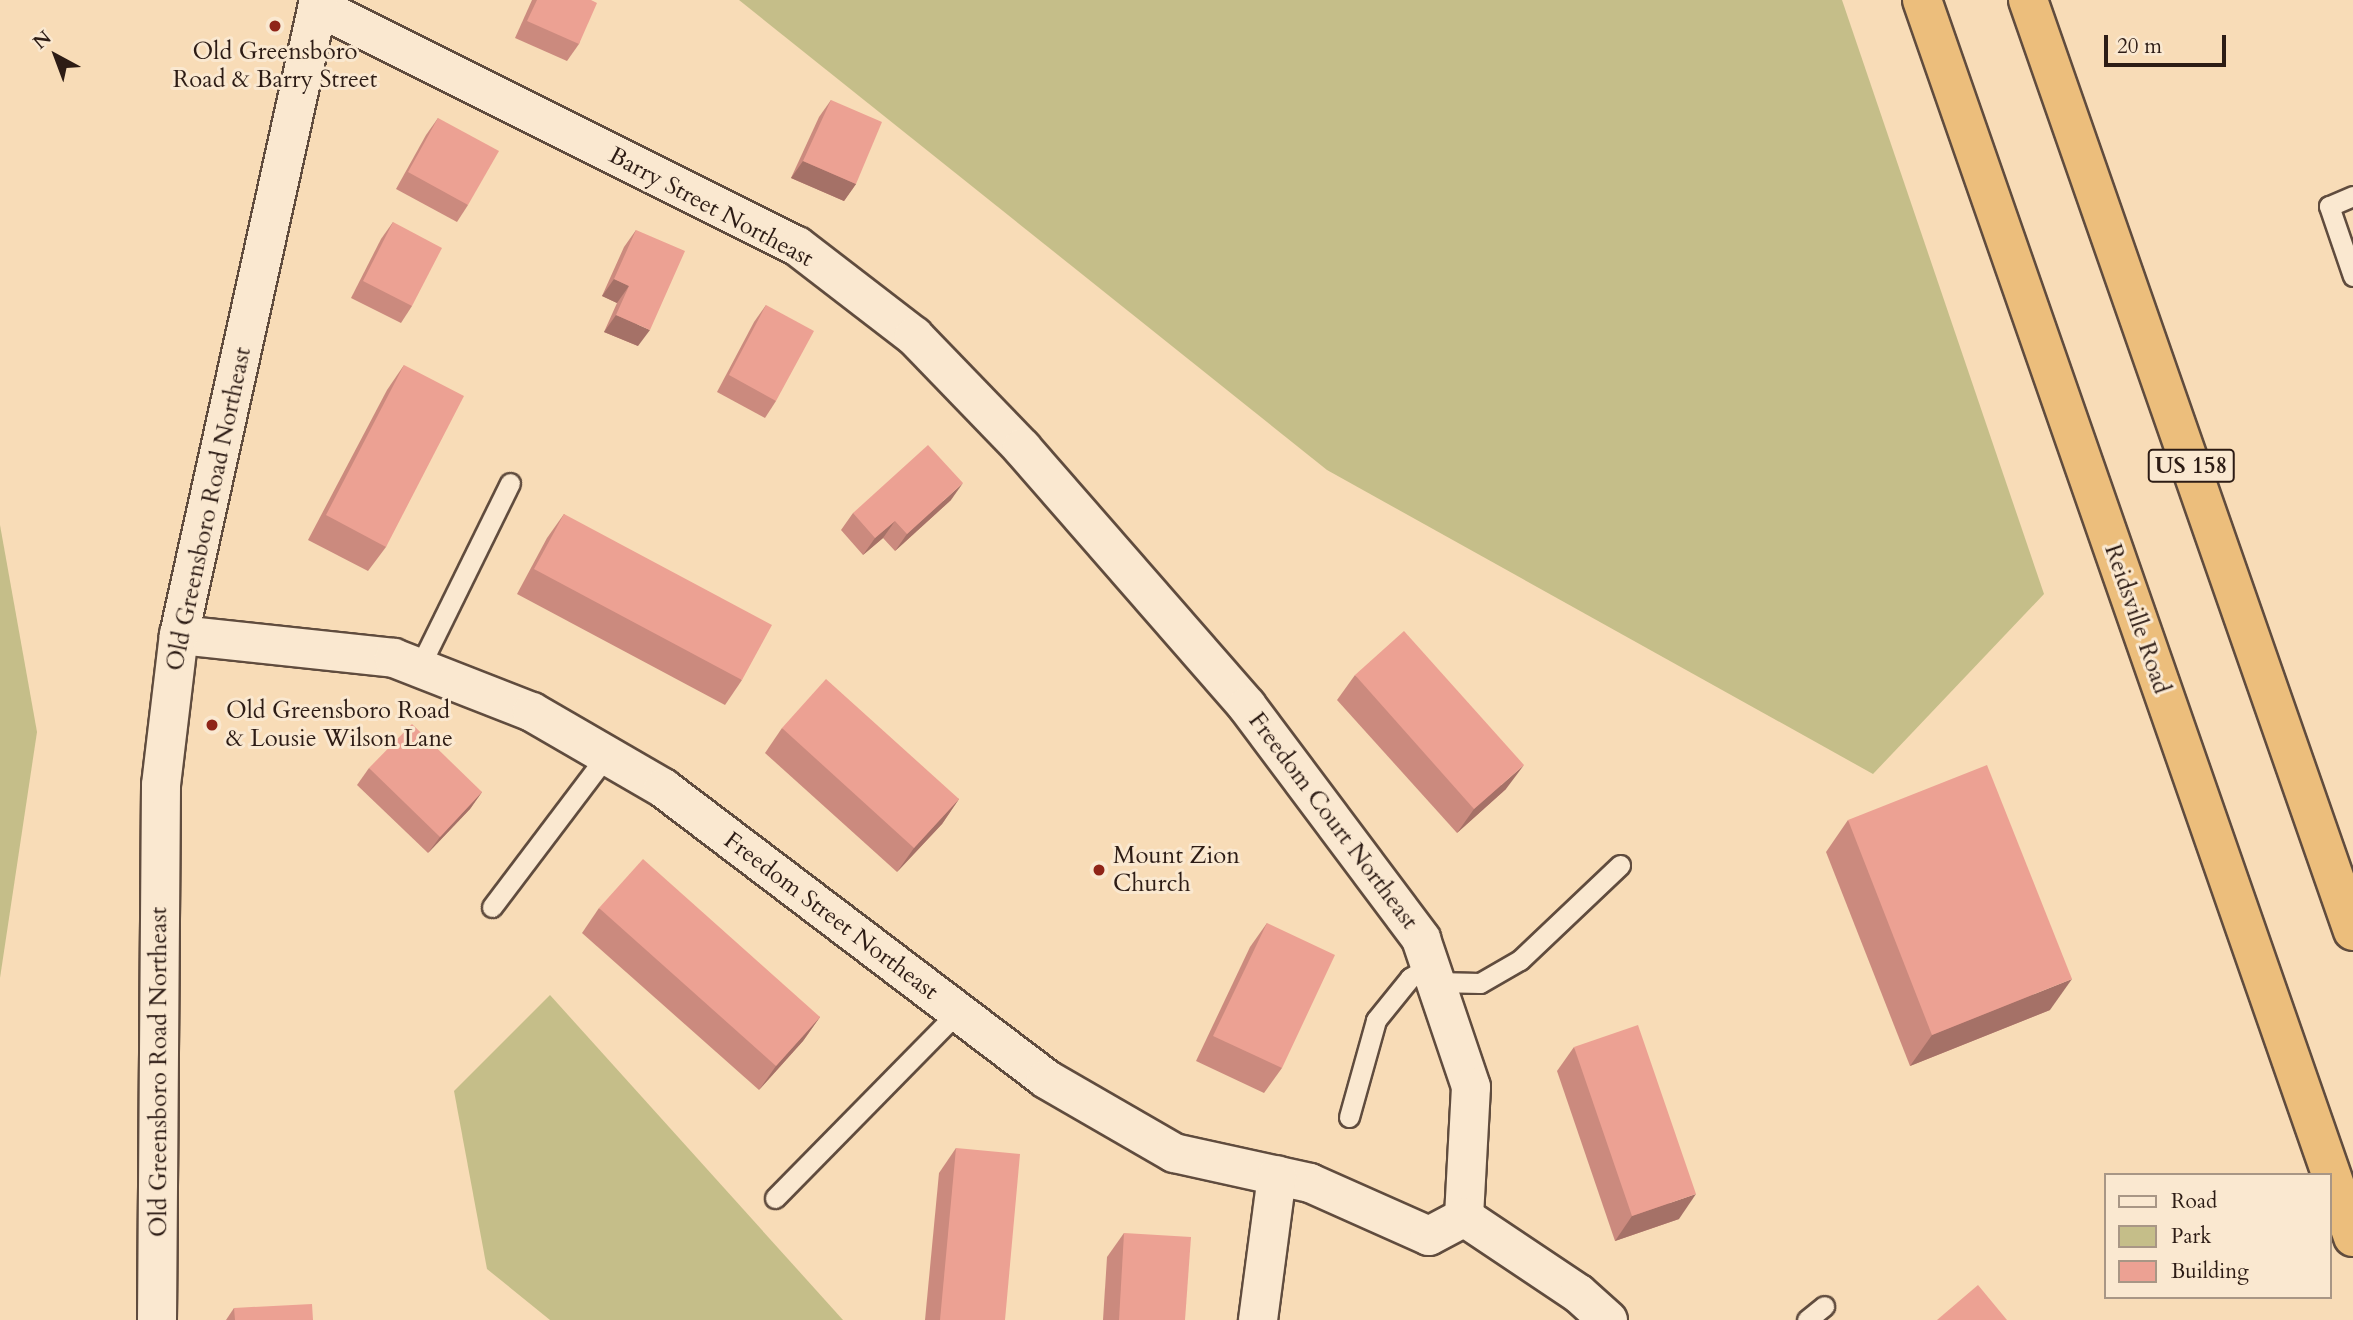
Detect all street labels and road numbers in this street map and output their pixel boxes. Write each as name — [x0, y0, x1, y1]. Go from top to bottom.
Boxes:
street label: Barry Street Northeast — [604, 141, 818, 273]
street label: Old Greensboro Road Northeast — [161, 344, 257, 674]
road number: US 158 — [2147, 446, 2235, 486]
street label: Reidsville Road — [2098, 540, 2176, 698]
street label: Freedom Court Northeast — [1242, 707, 1424, 935]
street label: Freedom Street Northeast — [718, 826, 944, 1006]
street label: Old Greensboro Road Northeast — [145, 907, 173, 1237]

